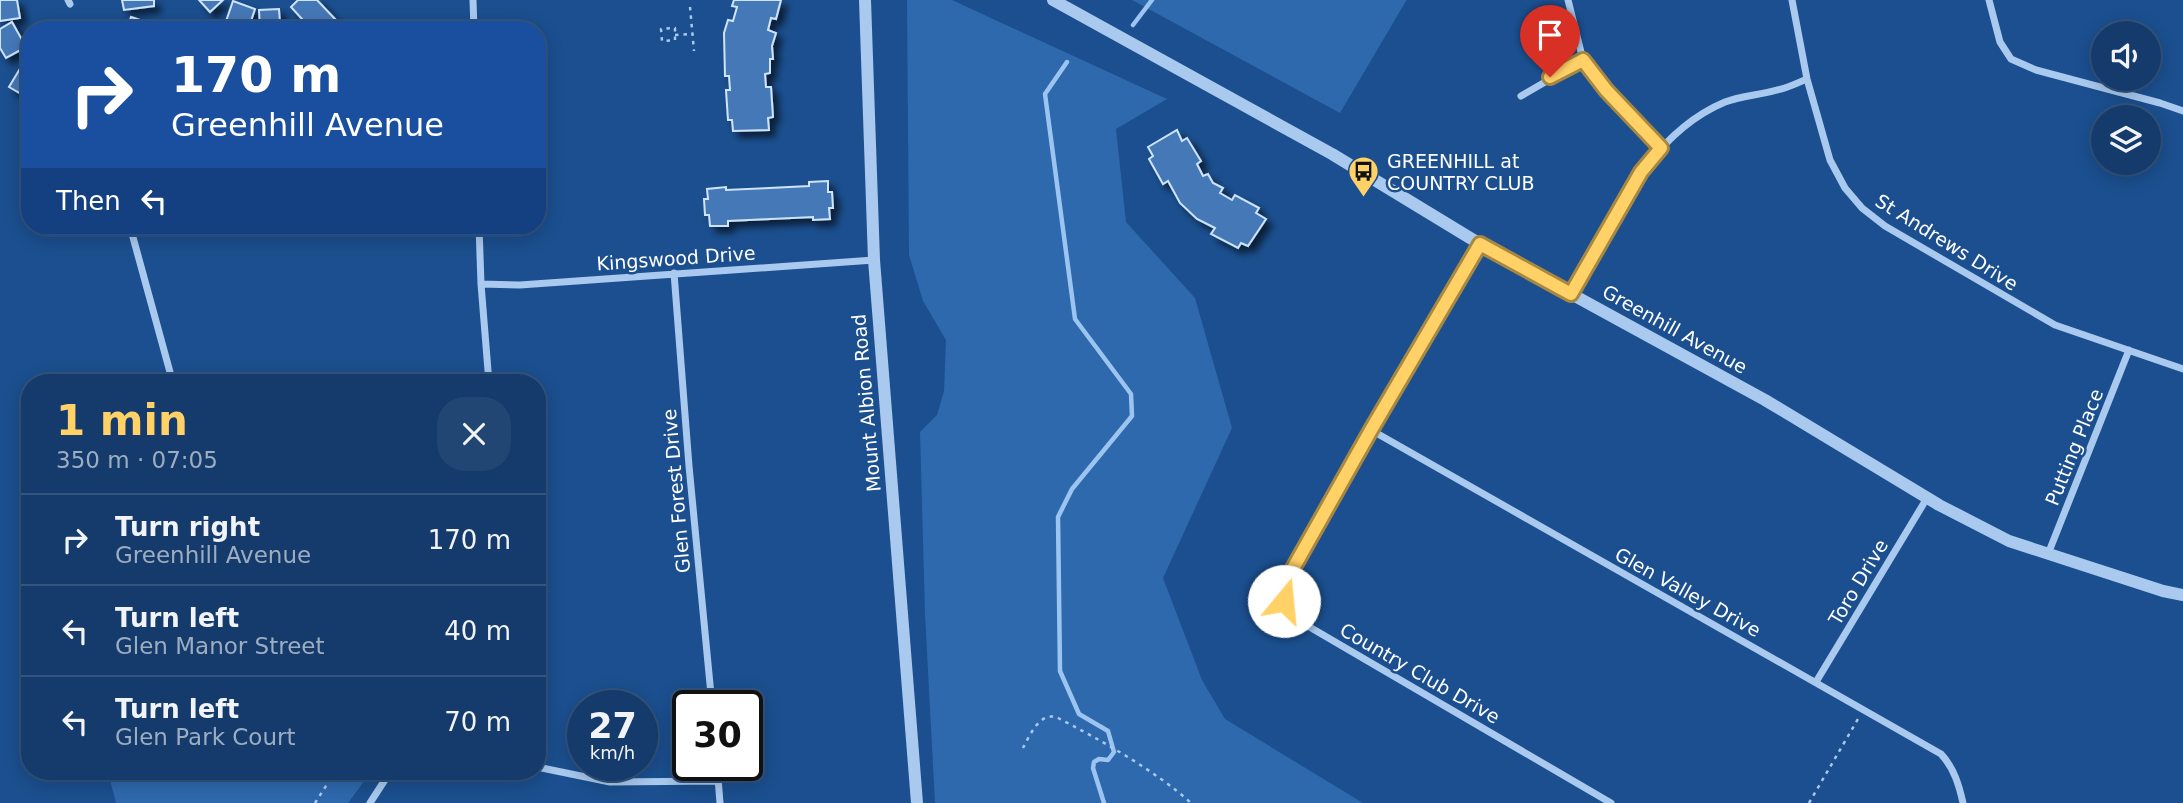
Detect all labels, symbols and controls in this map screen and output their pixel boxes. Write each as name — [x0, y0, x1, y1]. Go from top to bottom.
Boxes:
pin — [1520, 5, 1580, 77]
icon: arrive — [1531, 16, 1569, 54]
map controls — [2091, 21, 2161, 175]
button: sound — [2091, 21, 2161, 91]
text: 170 m — [171, 47, 341, 104]
icon: right — [56, 49, 147, 140]
button: layers — [2091, 105, 2161, 175]
text: Greenhill Avenue — [171, 106, 444, 144]
place label: GREENHILL at COUNTRY CLUB — [1387, 150, 1534, 194]
bus stop icon: GREENHILL at COUNTRY CLUB — [1347, 155, 1381, 199]
icon: left — [135, 182, 173, 220]
text: Then — [56, 186, 121, 216]
street label: St Andrews Drive — [1872, 189, 2022, 295]
street label: Kingswood Drive — [596, 241, 756, 275]
street label: Greenhill Avenue — [1599, 280, 1751, 378]
street label: Mount Albion Road — [847, 313, 885, 493]
street label: Putting Place — [2041, 385, 2107, 509]
text: 1 min — [56, 396, 188, 445]
button: close — [437, 397, 511, 471]
street label: Glen Forest Drive — [658, 408, 694, 574]
text: 350 m · 07:05 — [56, 447, 218, 473]
text: Turn right — [115, 512, 260, 542]
icon: right — [56, 521, 94, 559]
text: 170 m — [428, 525, 511, 555]
street label: Toro Drive — [1823, 535, 1892, 630]
text: Greenhill Avenue — [115, 542, 311, 568]
street label: Glen Valley Drive — [1611, 543, 1765, 641]
position arrow — [1247, 564, 1321, 638]
text: Turn left — [115, 603, 239, 633]
icon: left — [56, 612, 94, 650]
text: 40 m — [444, 616, 511, 646]
street label: Country Club Drive — [1336, 618, 1504, 728]
text: Glen Manor Street — [115, 633, 325, 659]
speed limit sign: 30 — [672, 690, 763, 781]
text: Turn left — [115, 694, 239, 724]
icon: left — [56, 703, 94, 741]
text: 27 — [588, 706, 637, 746]
text: 70 m — [444, 707, 511, 737]
text: Glen Park Court — [115, 724, 295, 750]
text: km/h — [590, 742, 635, 763]

